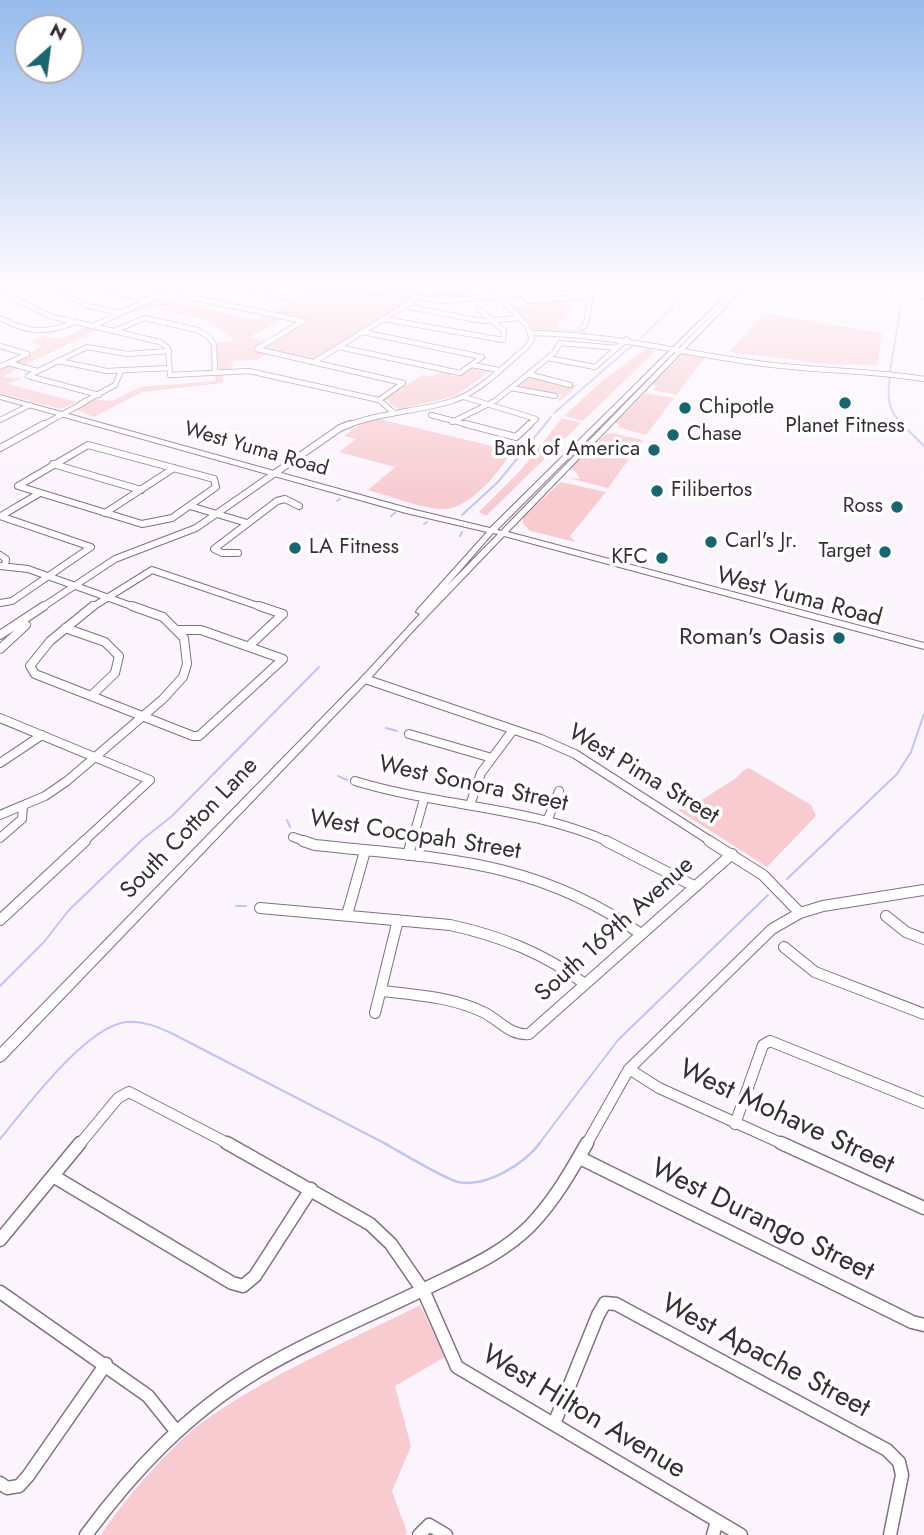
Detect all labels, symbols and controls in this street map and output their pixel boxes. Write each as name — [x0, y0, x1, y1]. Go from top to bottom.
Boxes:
north arrow — [14, 14, 84, 84]
text: N — [45, 16, 71, 47]
place label: Chipotle — [699, 395, 774, 421]
marker: Planet Fitness — [837, 395, 853, 411]
marker: Chipotle — [677, 400, 693, 416]
place label: Planet Fitness — [785, 414, 905, 440]
street label: West Yuma Road — [181, 417, 331, 483]
place label: Chase — [687, 422, 742, 448]
marker: Chase — [665, 427, 681, 443]
place label: Bank of America — [494, 437, 640, 463]
marker: Bank of America — [646, 442, 662, 458]
place label: Filibertos — [671, 478, 752, 504]
marker: Filibertos — [649, 483, 665, 499]
place label: Ross — [843, 494, 883, 520]
marker: Ross — [889, 499, 905, 515]
place label: Carl's Jr. — [725, 529, 797, 555]
marker: Carl's Jr. — [703, 534, 719, 550]
place label: LA Fitness — [309, 535, 399, 561]
place label: Target — [819, 539, 871, 565]
marker: LA Fitness — [287, 540, 303, 556]
marker: Target — [877, 544, 893, 560]
place label: KFC — [611, 545, 648, 571]
marker: KFC — [654, 550, 670, 566]
street label: West Yuma Road — [713, 562, 885, 634]
place label: Roman's Oasis — [679, 624, 825, 652]
marker: Roman's Oasis — [831, 630, 847, 646]
street label: West Pima Street — [562, 719, 724, 831]
street label: West Sonora Street — [376, 751, 570, 819]
street label: South Cotton Lane — [115, 752, 265, 906]
street label: West Cocopah Street — [307, 805, 523, 867]
street label: South 169th Avenue — [530, 851, 700, 1009]
street label: West Mohave Street — [673, 1053, 899, 1183]
street label: West Durango Street — [645, 1152, 879, 1290]
street label: West Apache Street — [655, 1288, 875, 1426]
street label: West Hilton Avenue — [475, 1339, 691, 1487]

